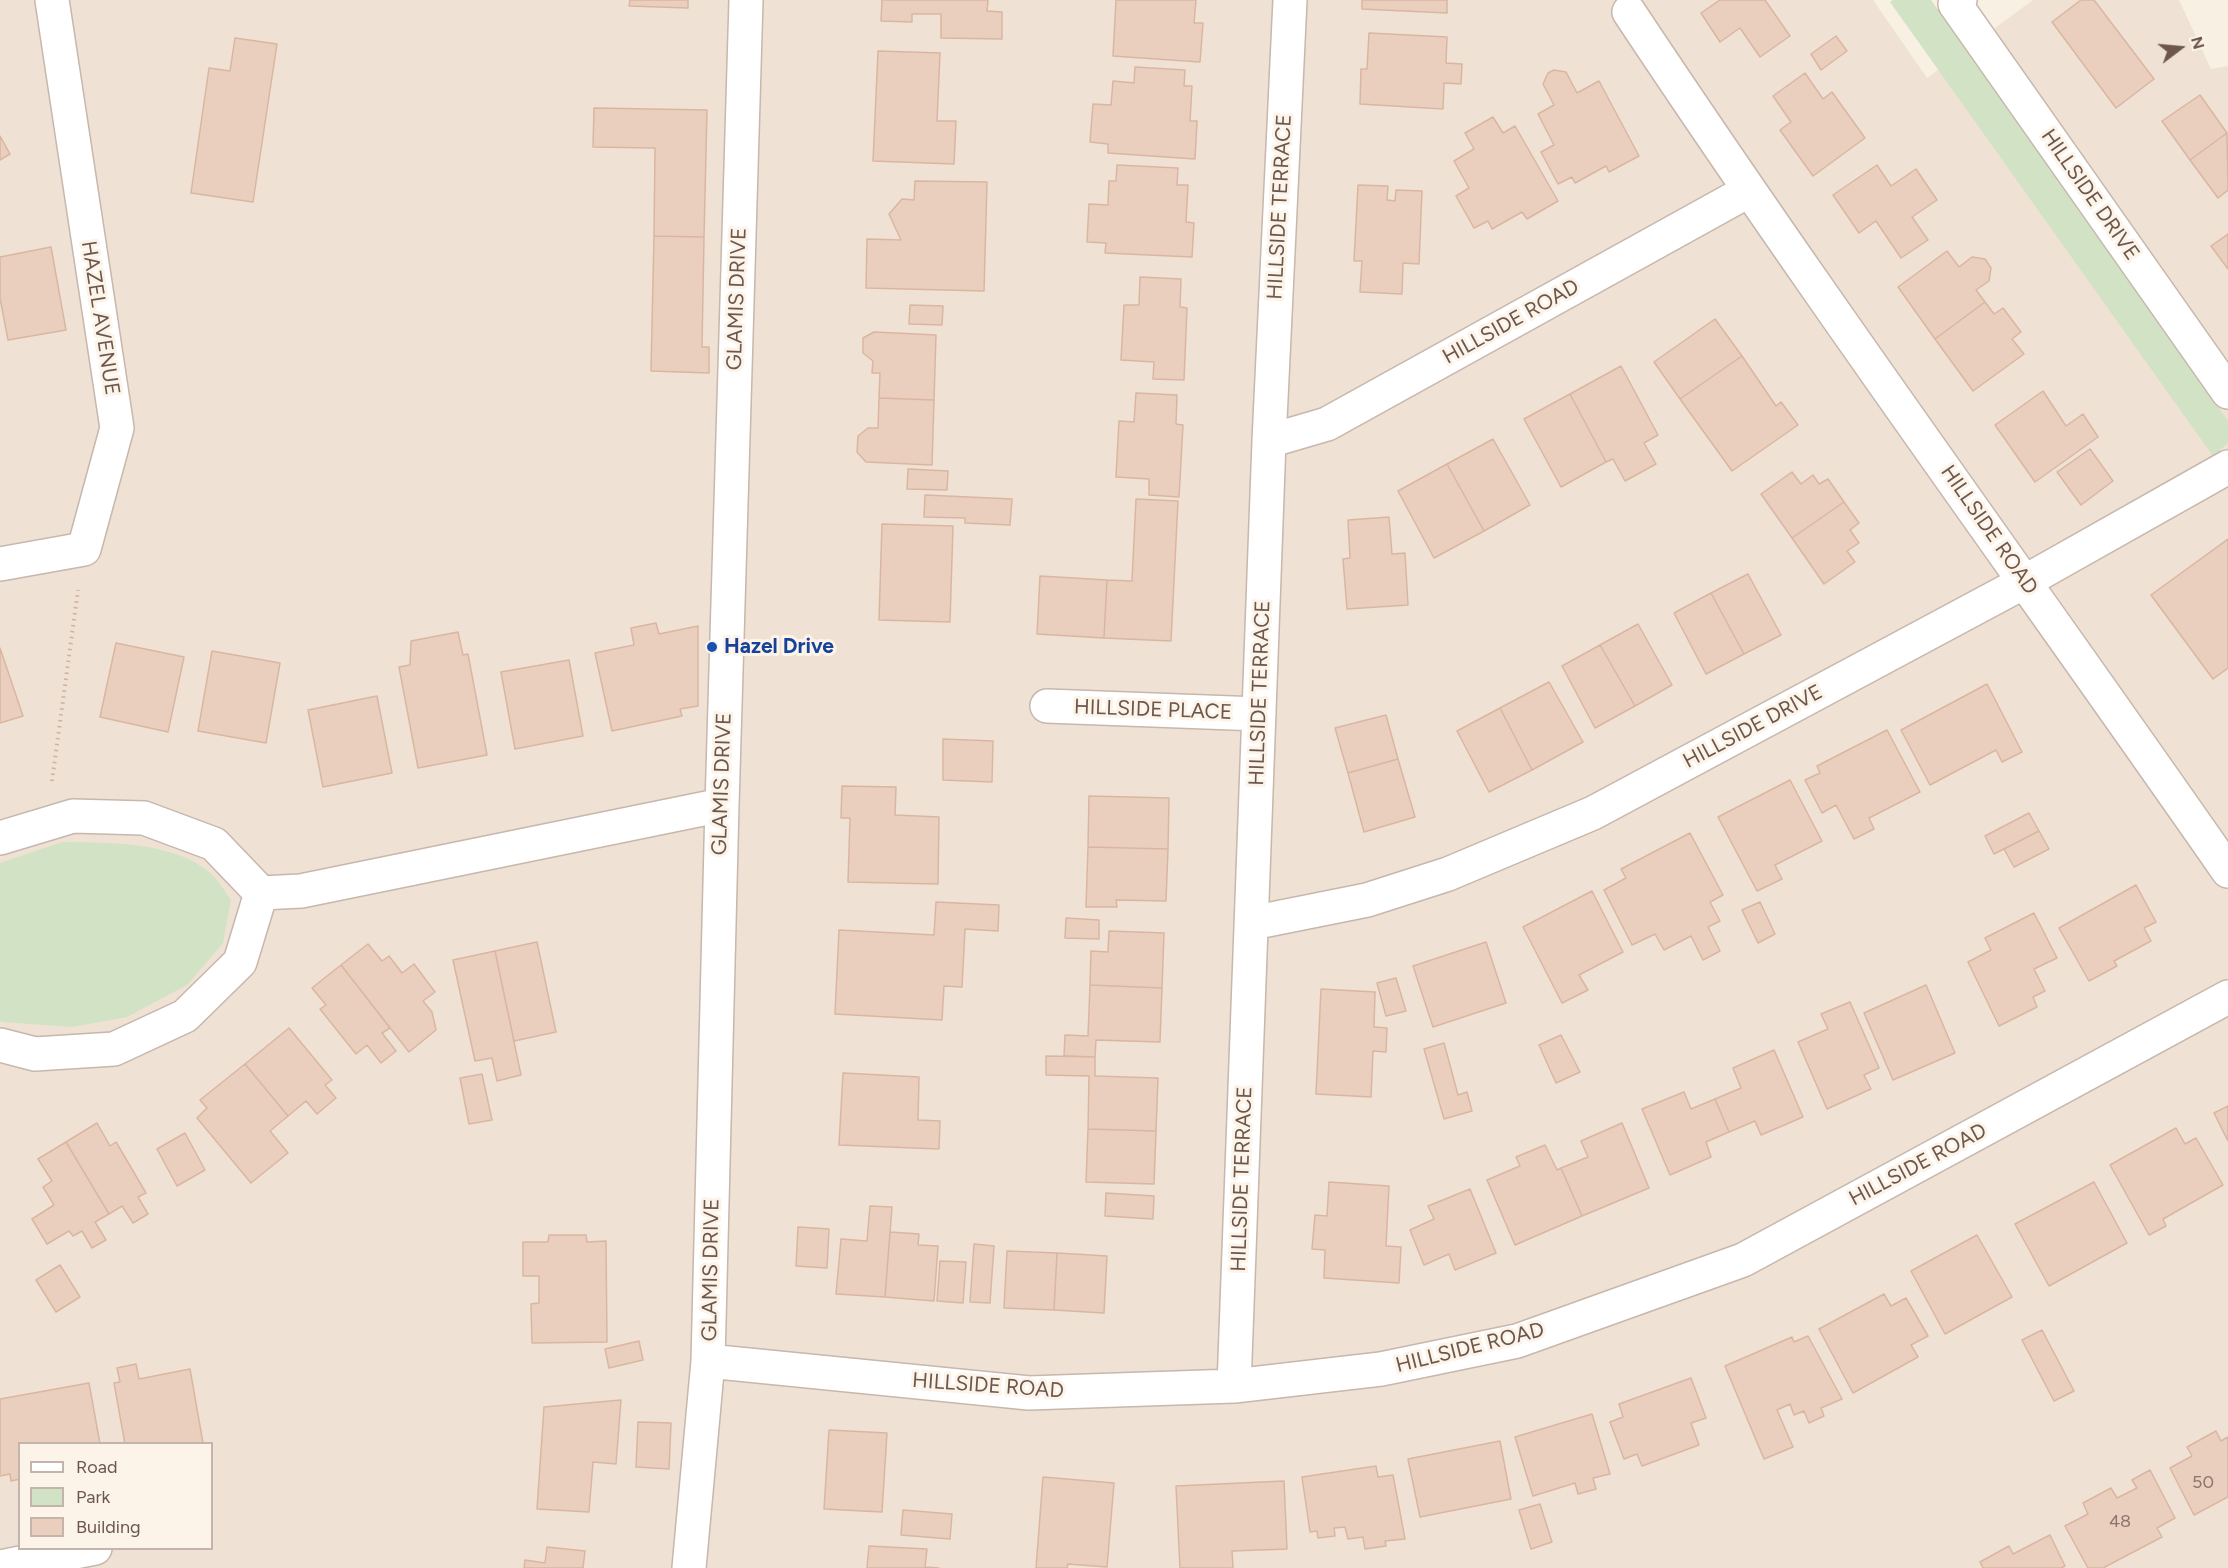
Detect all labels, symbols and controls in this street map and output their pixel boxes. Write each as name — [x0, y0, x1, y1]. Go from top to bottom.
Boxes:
north arrow — [2150, 18, 2210, 78]
text: N — [2187, 34, 2209, 51]
street label: HILLSIDE TERRACE — [1263, 114, 1297, 300]
street label: HILLSIDE DRIVE — [2035, 125, 2145, 265]
street label: GLAMIS DRIVE — [722, 227, 752, 371]
street label: HAZEL AVENUE — [75, 239, 125, 397]
street label: HILLSIDE ROAD — [1438, 274, 1584, 370]
street label: HILLSIDE ROAD — [1935, 460, 2043, 600]
street label: HILLSIDE TERRACE — [1244, 600, 1276, 786]
place label: Hazel Drive — [724, 634, 834, 660]
marker: Hazel Drive — [705, 640, 719, 654]
street label: HILLSIDE DRIVE — [1679, 680, 1827, 774]
street label: HILLSIDE PLACE — [1073, 695, 1233, 725]
street label: GLAMIS DRIVE — [707, 712, 737, 856]
street label: HILLSIDE TERRACE — [1226, 1086, 1258, 1272]
street label: HILLSIDE ROAD — [1845, 1118, 1991, 1212]
street label: GLAMIS DRIVE — [697, 1198, 725, 1342]
street label: HILLSIDE ROAD — [1393, 1317, 1547, 1379]
street label: HILLSIDE ROAD — [911, 1368, 1065, 1404]
legend — [18, 1442, 213, 1550]
text: Road — [76, 1456, 117, 1478]
house number: 50 — [2192, 1472, 2214, 1494]
text: Park — [76, 1486, 110, 1508]
house number: 48 — [2109, 1511, 2131, 1533]
text: Building — [76, 1516, 141, 1538]

